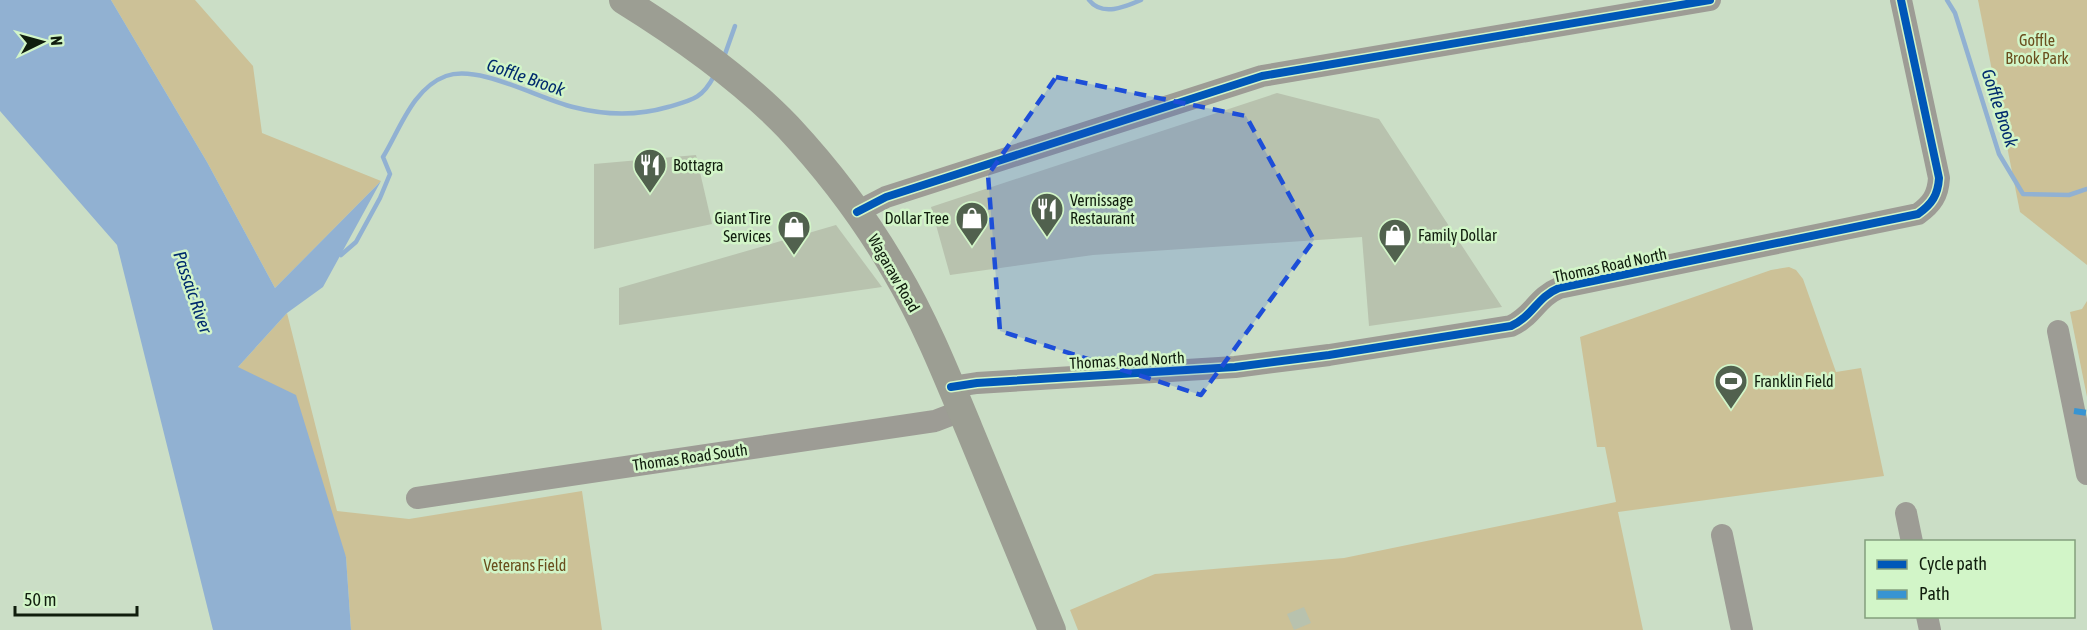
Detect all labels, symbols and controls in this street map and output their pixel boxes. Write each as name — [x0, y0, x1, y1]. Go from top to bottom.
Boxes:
north arrow — [12, 12, 72, 72]
park label: Goffle Brook Park — [2005, 31, 2069, 67]
text: N — [48, 35, 66, 46]
water label: Goffle Brook — [484, 54, 569, 100]
water label: Goffle Brook — [1977, 66, 2023, 151]
restaurant icon: Bottagra — [632, 147, 668, 194]
place label: Bottagra — [673, 156, 723, 175]
restaurant icon: Vernissage Restaurant — [1029, 191, 1065, 238]
place label: Vernissage Restaurant — [1070, 191, 1135, 227]
shop icon: Dollar Tree — [954, 200, 990, 247]
place label: Giant Tire Services — [714, 209, 771, 245]
shop icon: Giant Tire Services — [776, 209, 812, 256]
place label: Dollar Tree — [884, 209, 949, 227]
shop icon: Family Dollar — [1377, 217, 1413, 264]
place label: Family Dollar — [1418, 226, 1497, 245]
street label: Wagaraw Road — [864, 231, 923, 316]
street label: Thomas Road North — [1552, 244, 1668, 286]
water label: Passaic River — [169, 248, 217, 336]
street label: Thomas Road North — [1069, 348, 1185, 372]
sports icon: Franklin Field — [1713, 363, 1749, 410]
place label: Franklin Field — [1754, 372, 1834, 390]
street label: Thomas Road South — [631, 440, 749, 474]
legend — [1865, 540, 2075, 618]
text: Cycle path — [1919, 553, 1987, 574]
park label: Veterans Field — [484, 556, 566, 574]
scale bar — [15, 579, 136, 617]
text: Path — [1919, 583, 1950, 604]
text: 50 m — [24, 589, 56, 610]

